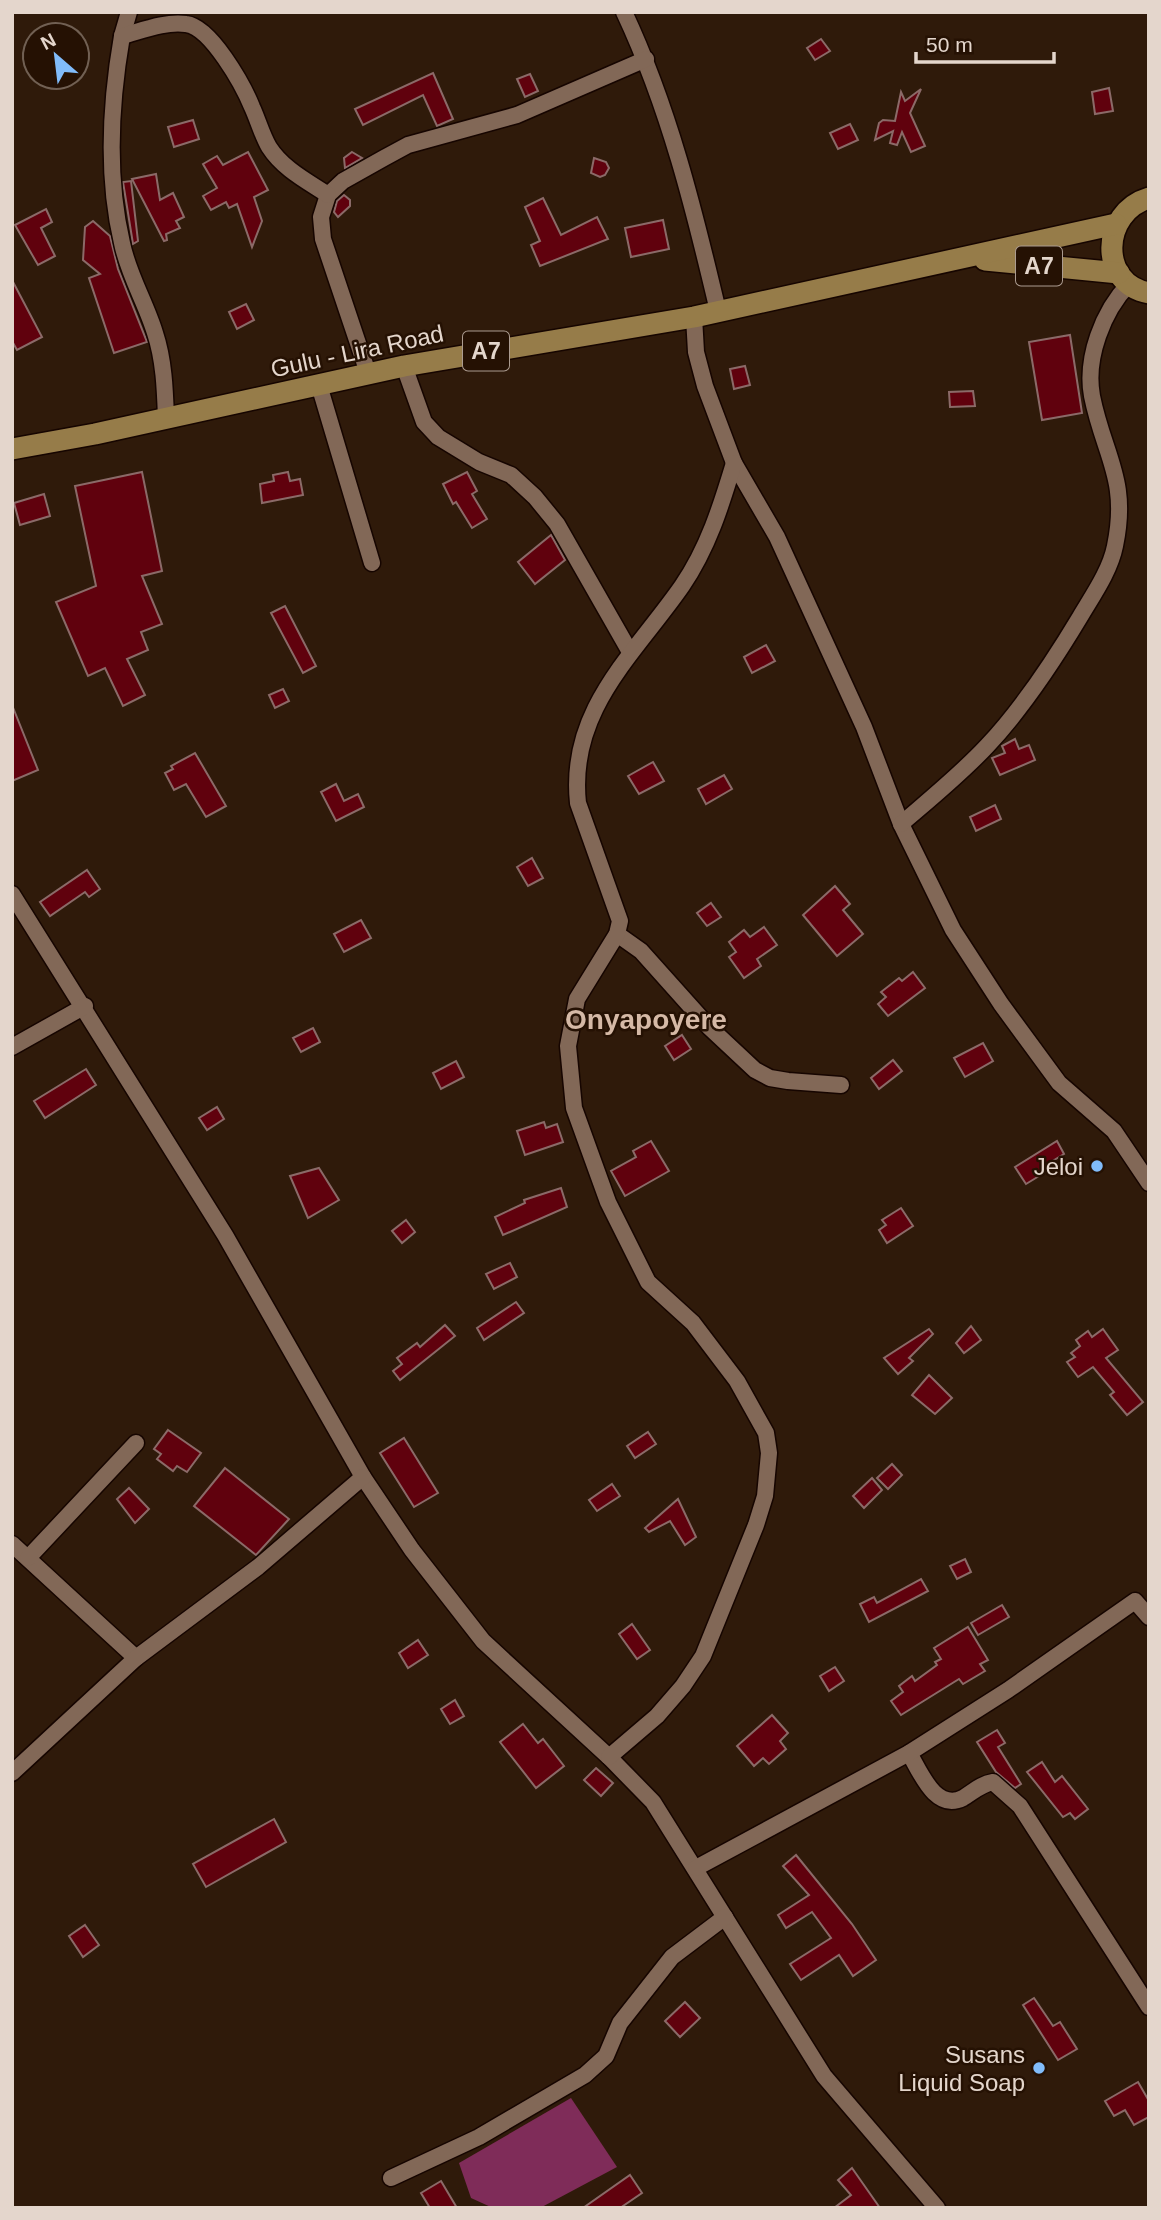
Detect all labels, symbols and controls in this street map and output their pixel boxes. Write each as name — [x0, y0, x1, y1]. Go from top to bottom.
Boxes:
north arrow — [21, 21, 91, 91]
scale bar — [916, 21, 1054, 65]
text: N — [37, 29, 59, 54]
text: 50 m — [926, 33, 973, 56]
road number: A7 — [1016, 246, 1062, 286]
street label: Gulu - Lira Road — [268, 319, 446, 383]
road number: A7 — [463, 332, 509, 370]
district label: Onyapoyere — [565, 1004, 727, 1035]
place label: Jeloi — [1034, 1153, 1083, 1180]
marker: Jeloi — [1089, 1158, 1105, 1174]
place label: Susans Liquid Soap — [898, 2041, 1025, 2096]
marker: Susans Liquid Soap — [1031, 2060, 1047, 2076]

